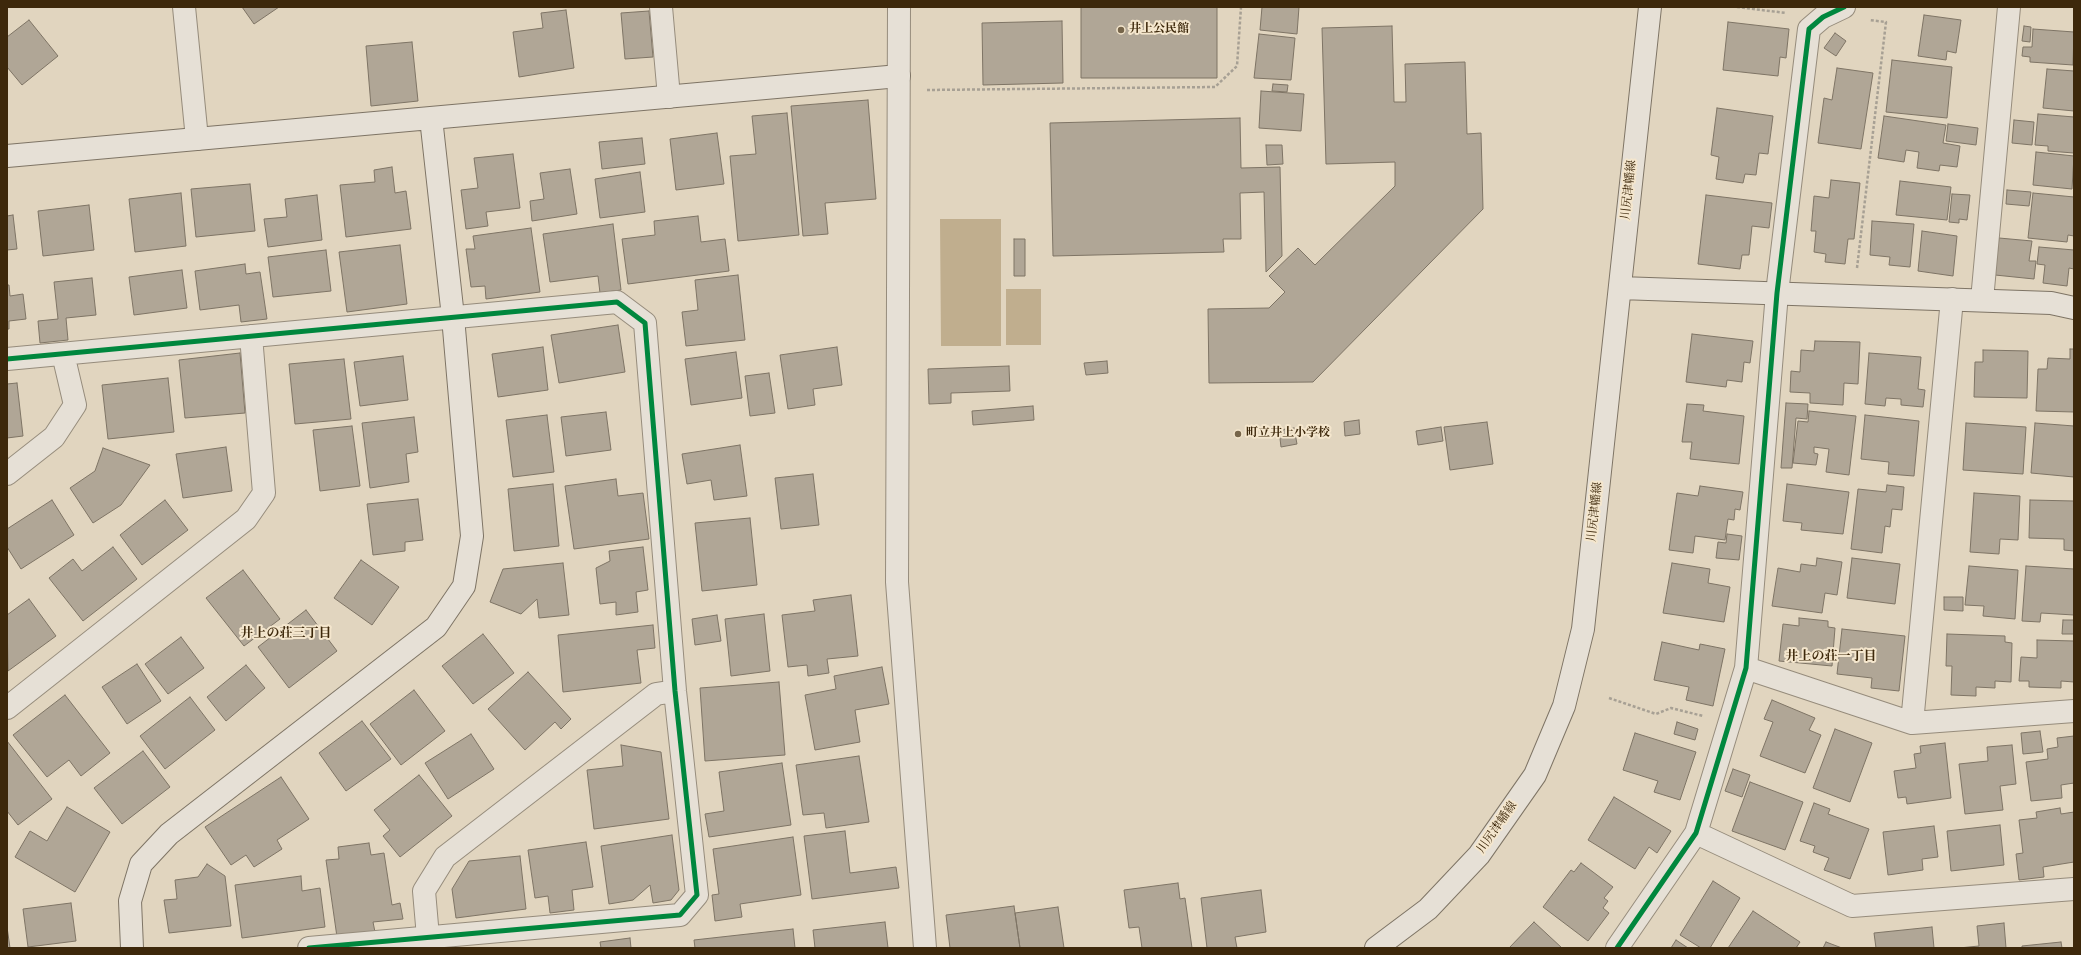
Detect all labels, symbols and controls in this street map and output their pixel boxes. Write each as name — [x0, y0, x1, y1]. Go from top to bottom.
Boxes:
place label: 井上公民館 — [1129, 23, 1189, 37]
marker: 井上公民館 — [1116, 25, 1126, 35]
street label: 川尻津幡線 — [1620, 159, 1640, 221]
place label: 町立井上小学校 — [1246, 427, 1330, 441]
marker: 町立井上小学校 — [1233, 429, 1243, 439]
street label: 川尻津幡線 — [1586, 481, 1606, 543]
district label: 井上の荘三丁目 — [241, 627, 331, 643]
district label: 井上の荘一丁目 — [1786, 650, 1876, 666]
street label: 川尻津幡線 — [1475, 799, 1521, 857]

